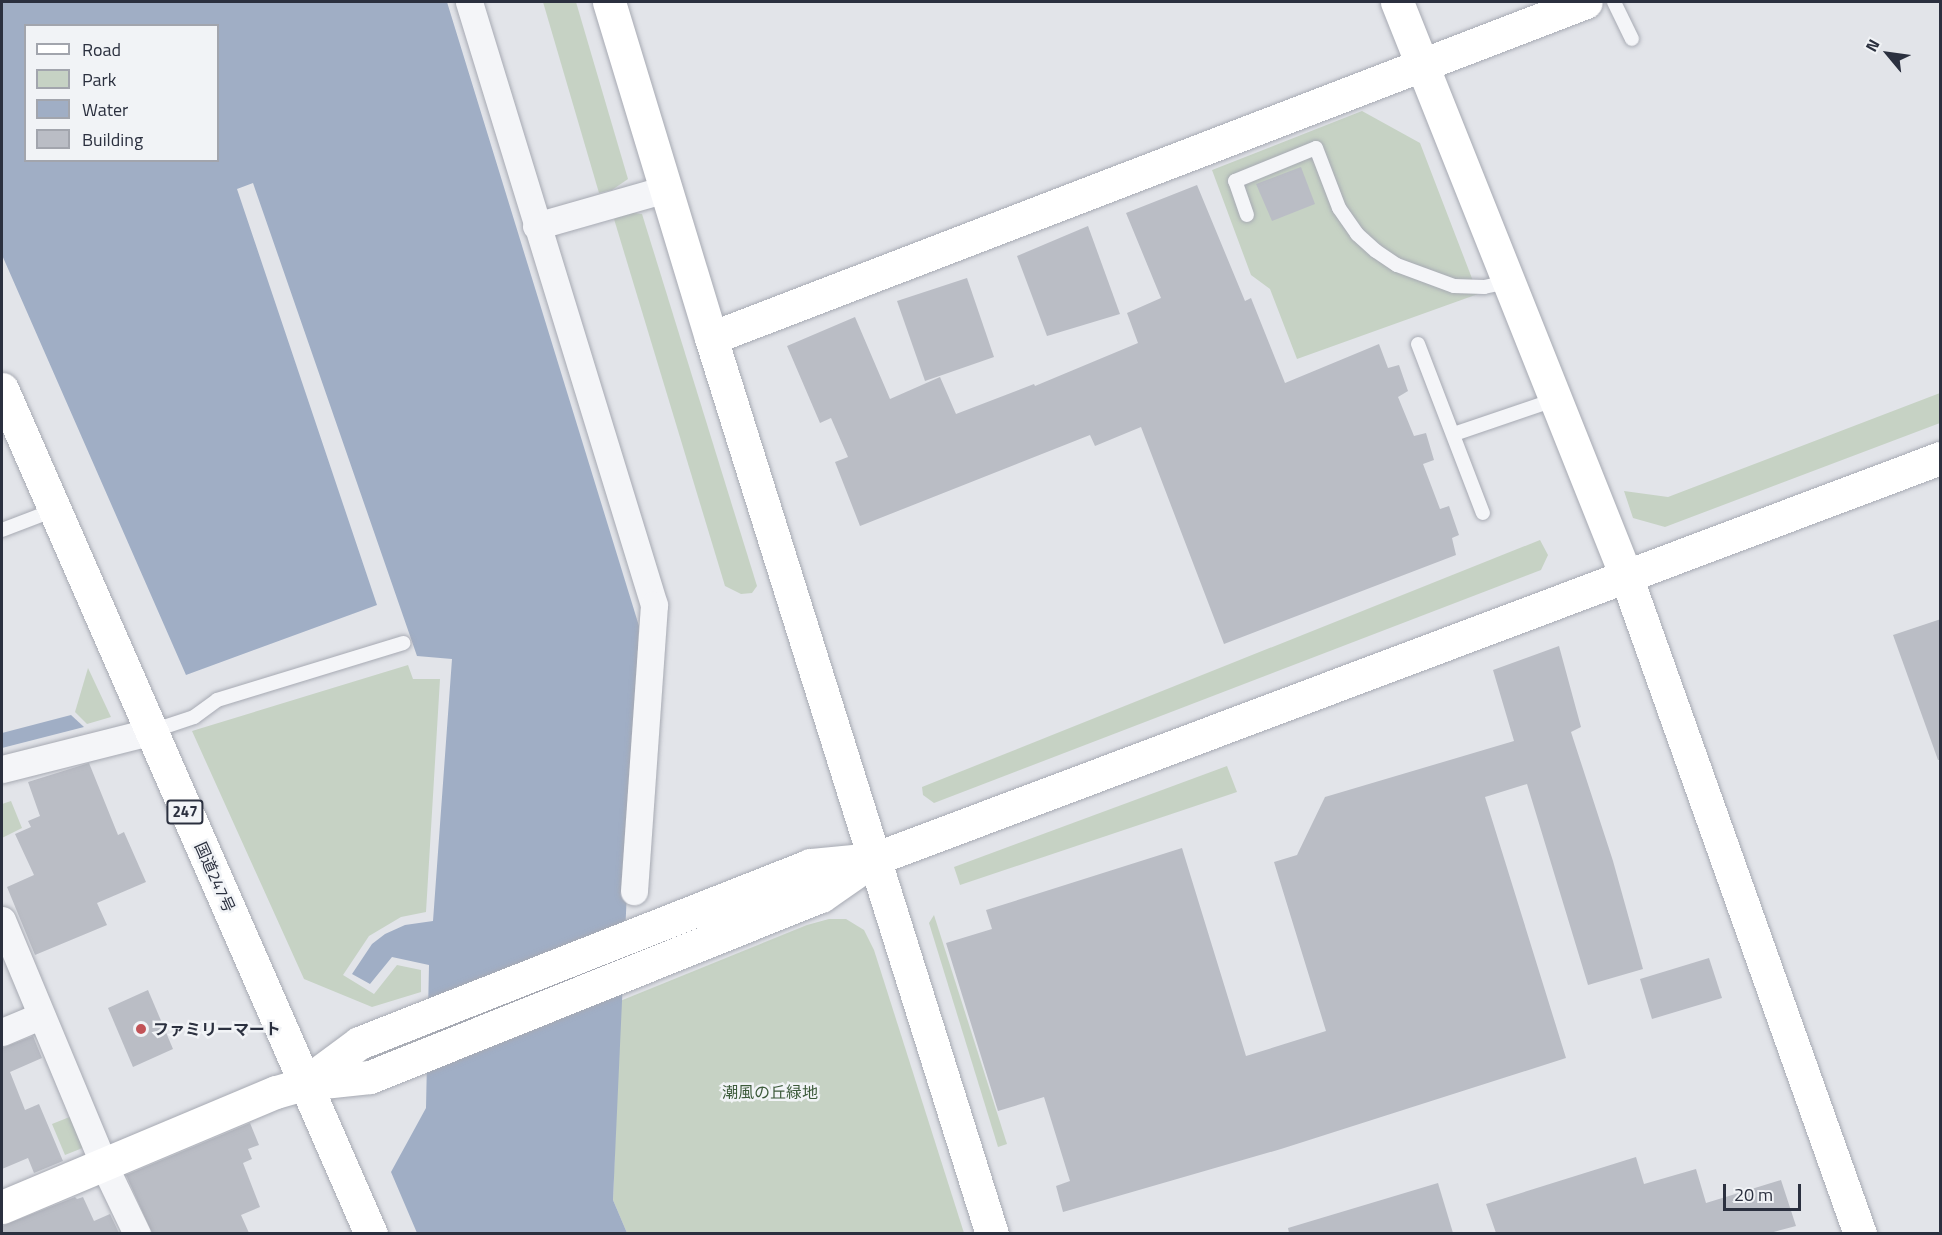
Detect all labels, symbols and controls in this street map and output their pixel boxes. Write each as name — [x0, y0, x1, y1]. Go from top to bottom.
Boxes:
legend — [24, 24, 219, 162]
north arrow — [1858, 24, 1918, 84]
text: N — [1859, 35, 1885, 56]
text: Road — [82, 36, 121, 63]
text: Park — [82, 66, 116, 93]
text: Water — [82, 96, 128, 123]
text: Building — [82, 126, 143, 153]
road number: 247 — [166, 800, 204, 824]
street label: 国道247号 — [191, 839, 239, 915]
place label: ファミリーマート — [153, 1019, 281, 1039]
marker: ファミリーマート — [134, 1022, 148, 1036]
park label: 潮風の丘緑地 — [722, 1082, 818, 1102]
scale bar — [1726, 1172, 1804, 1210]
text: 20 m — [1734, 1181, 1773, 1208]

